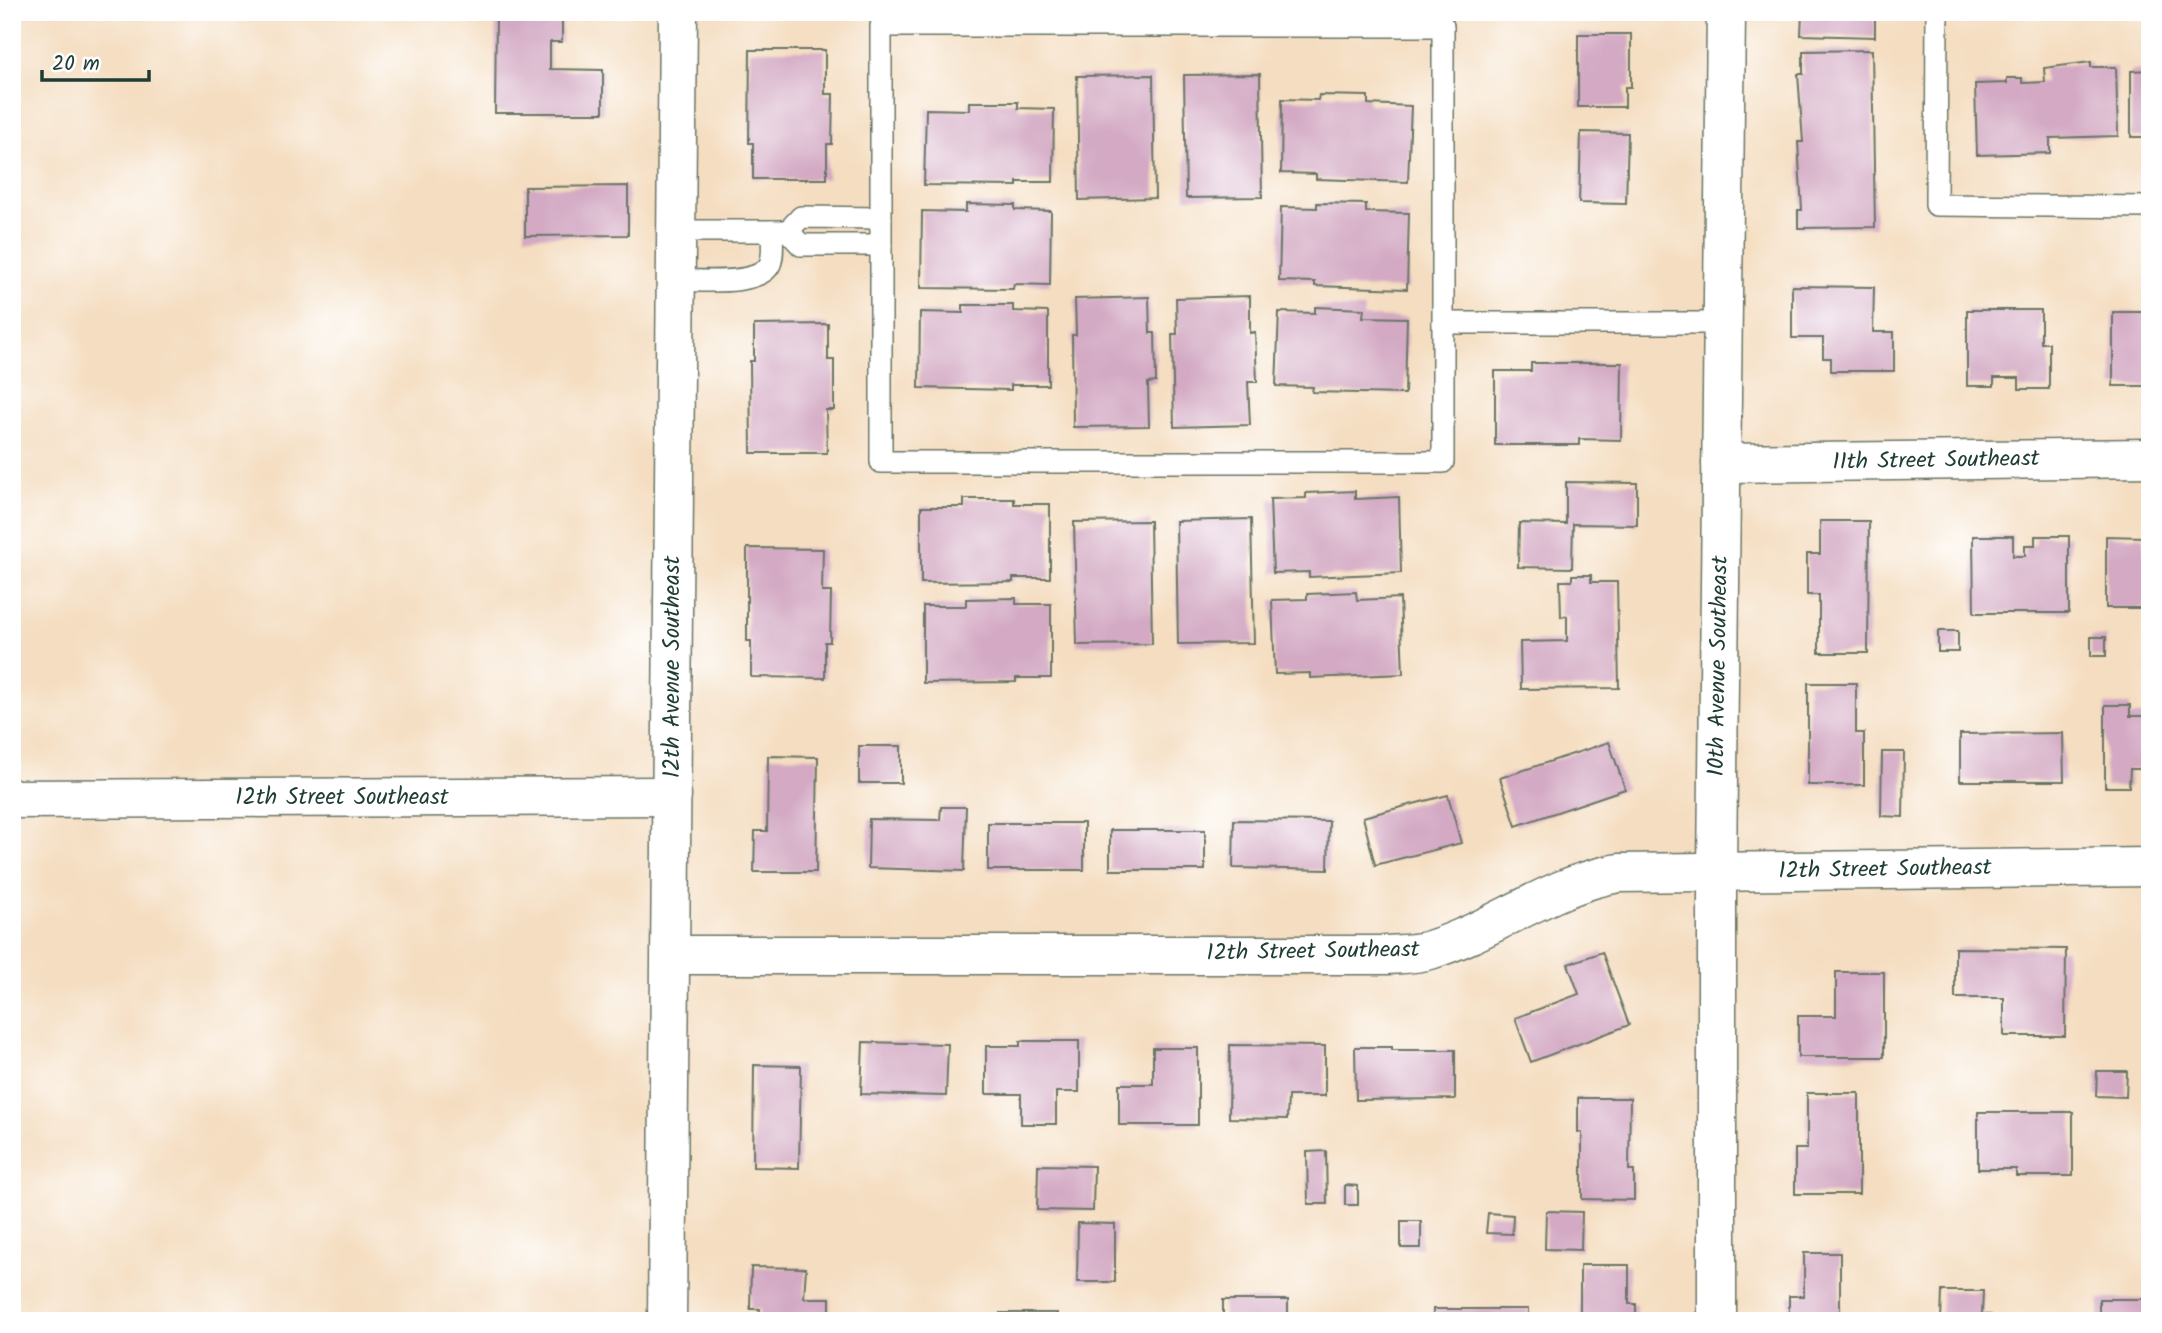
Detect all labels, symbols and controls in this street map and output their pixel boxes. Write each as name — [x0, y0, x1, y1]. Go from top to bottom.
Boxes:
scale bar — [42, 38, 149, 82]
text: 20 m — [52, 48, 100, 81]
street label: 11th Street Southeast — [1832, 441, 2041, 481]
street label: 10th Avenue Southeast — [1699, 554, 1739, 777]
street label: 12th Avenue Southeast — [655, 555, 691, 778]
street label: 12th Street Southeast — [235, 780, 450, 816]
street label: 12th Street Southeast — [1778, 850, 1993, 890]
street label: 12th Street Southeast — [1206, 932, 1421, 972]

